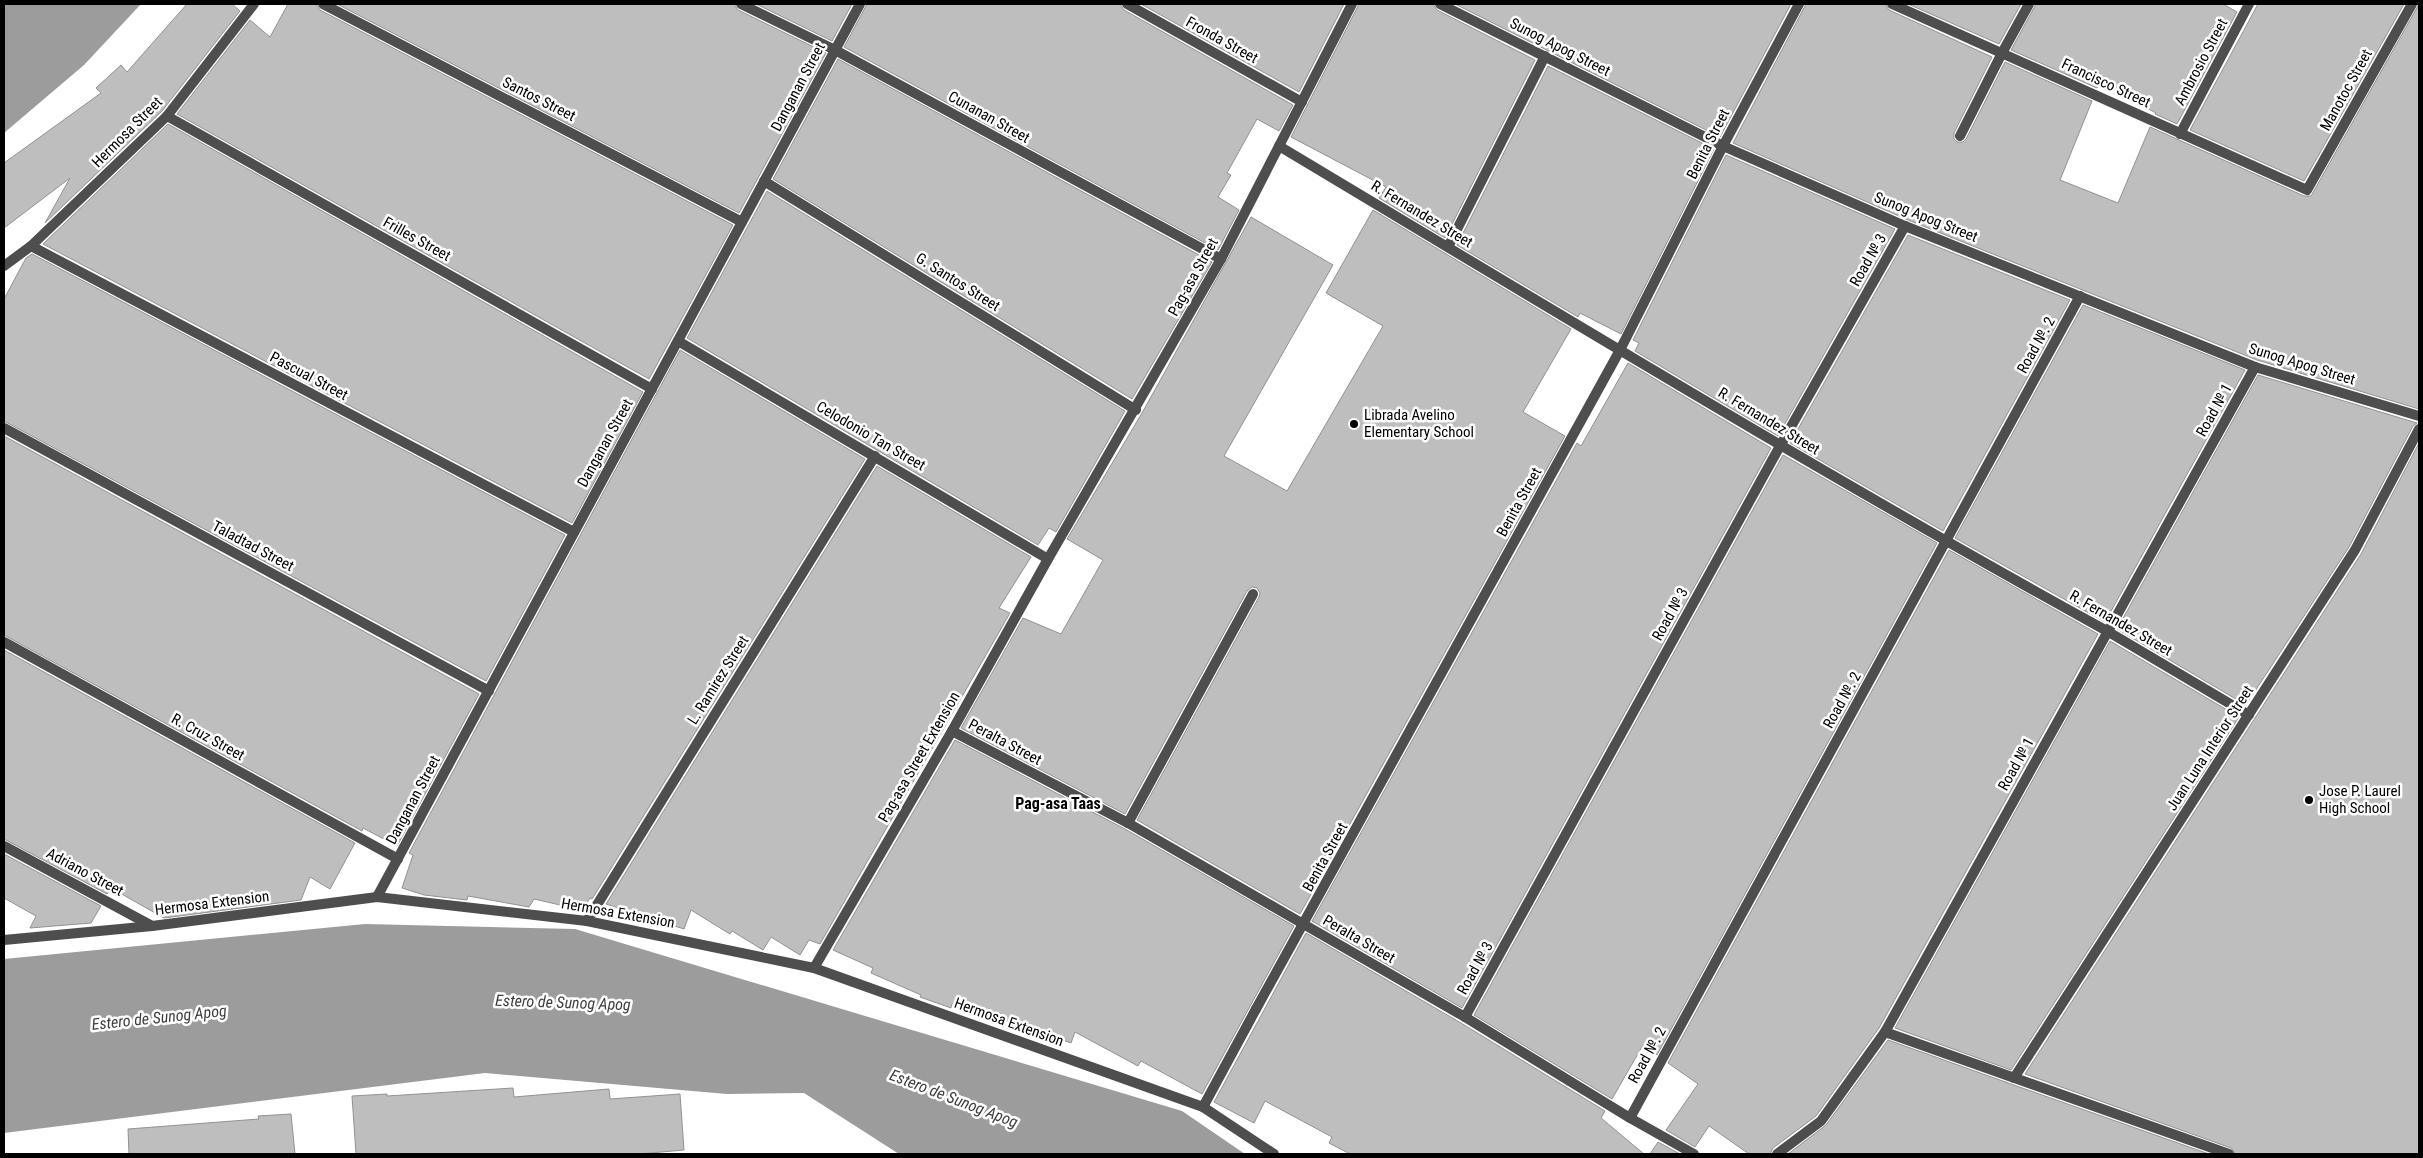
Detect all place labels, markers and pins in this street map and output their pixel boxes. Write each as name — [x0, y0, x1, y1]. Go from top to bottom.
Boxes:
place label: Librada Avelino Elementary School — [1364, 406, 1474, 441]
marker: Librada Avelino Elementary School — [1348, 418, 1360, 430]
place label: Jose P. Laurel High School — [2319, 782, 2401, 817]
marker: Jose P. Laurel High School — [2303, 794, 2315, 806]

